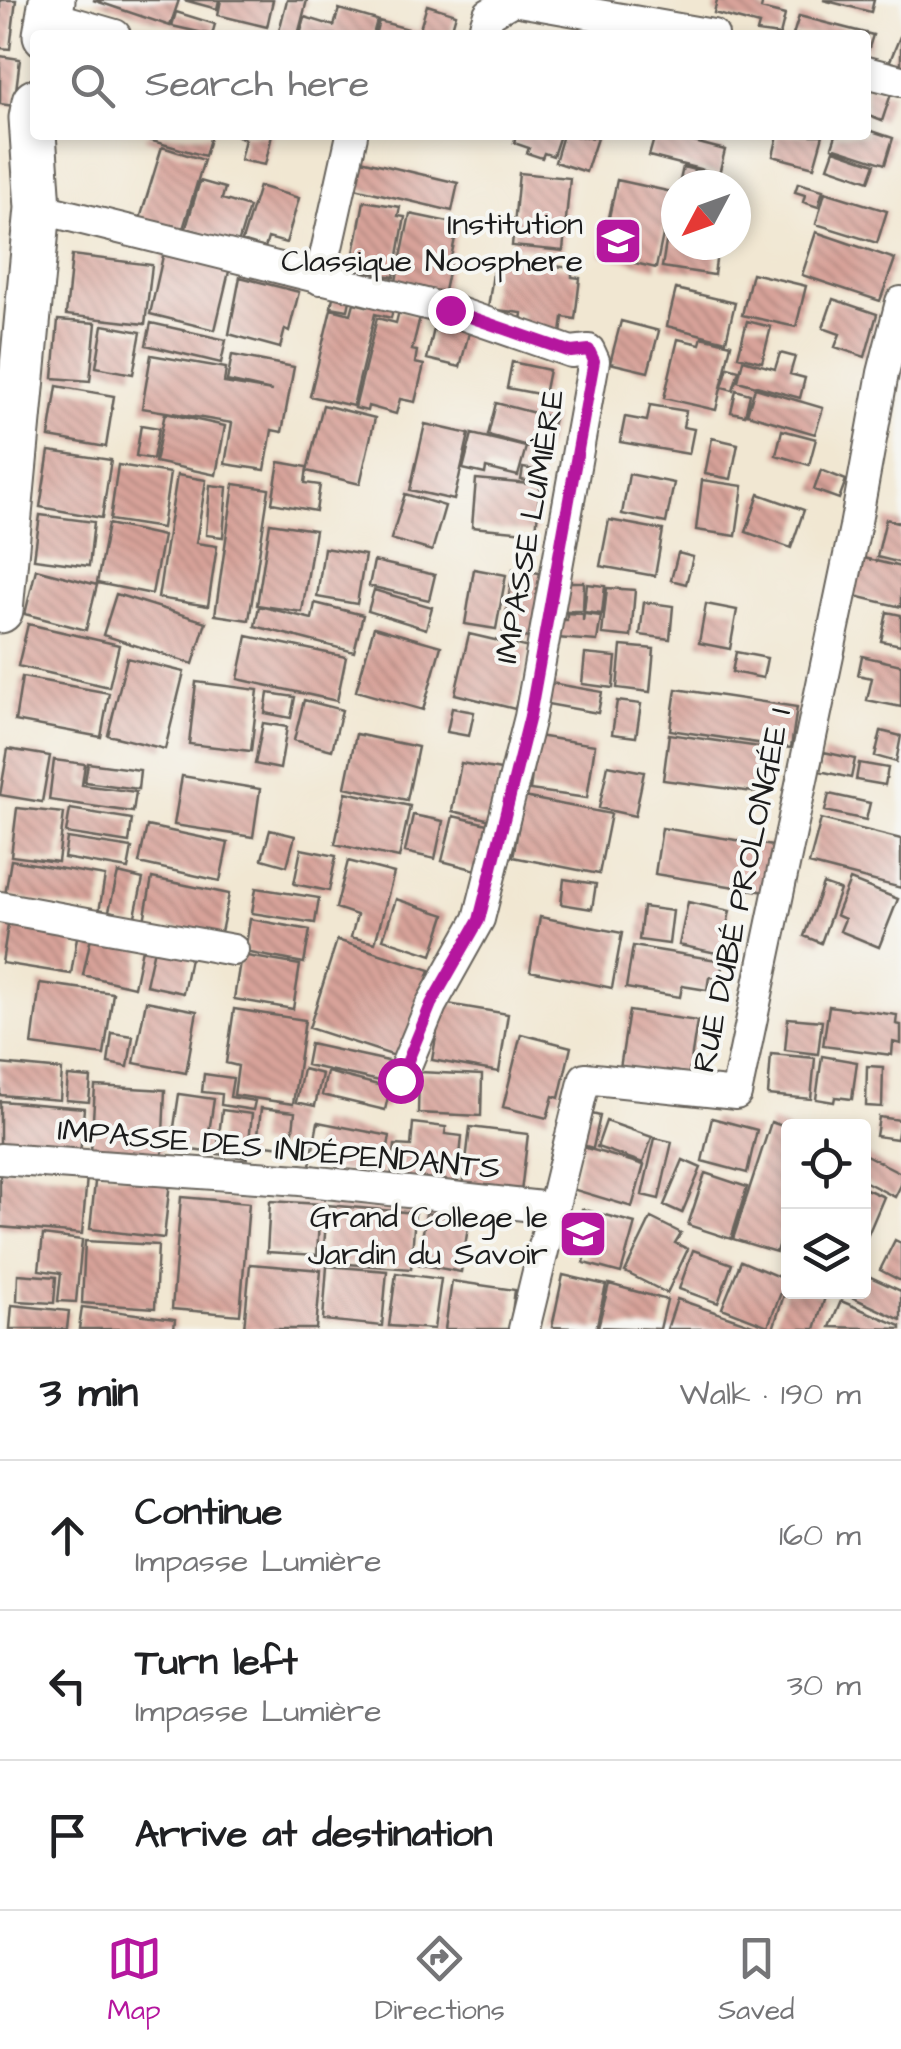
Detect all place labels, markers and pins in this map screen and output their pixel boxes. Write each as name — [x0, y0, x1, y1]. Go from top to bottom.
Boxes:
place label: Institution Classique Noosphere — [281, 202, 583, 284]
school or university icon: Institution Classique Noosphere — [592, 215, 644, 267]
place label: Grand College le Jardin du Savoir — [308, 1195, 548, 1277]
school or university icon: Grand College le Jardin du Savoir — [557, 1208, 609, 1260]

